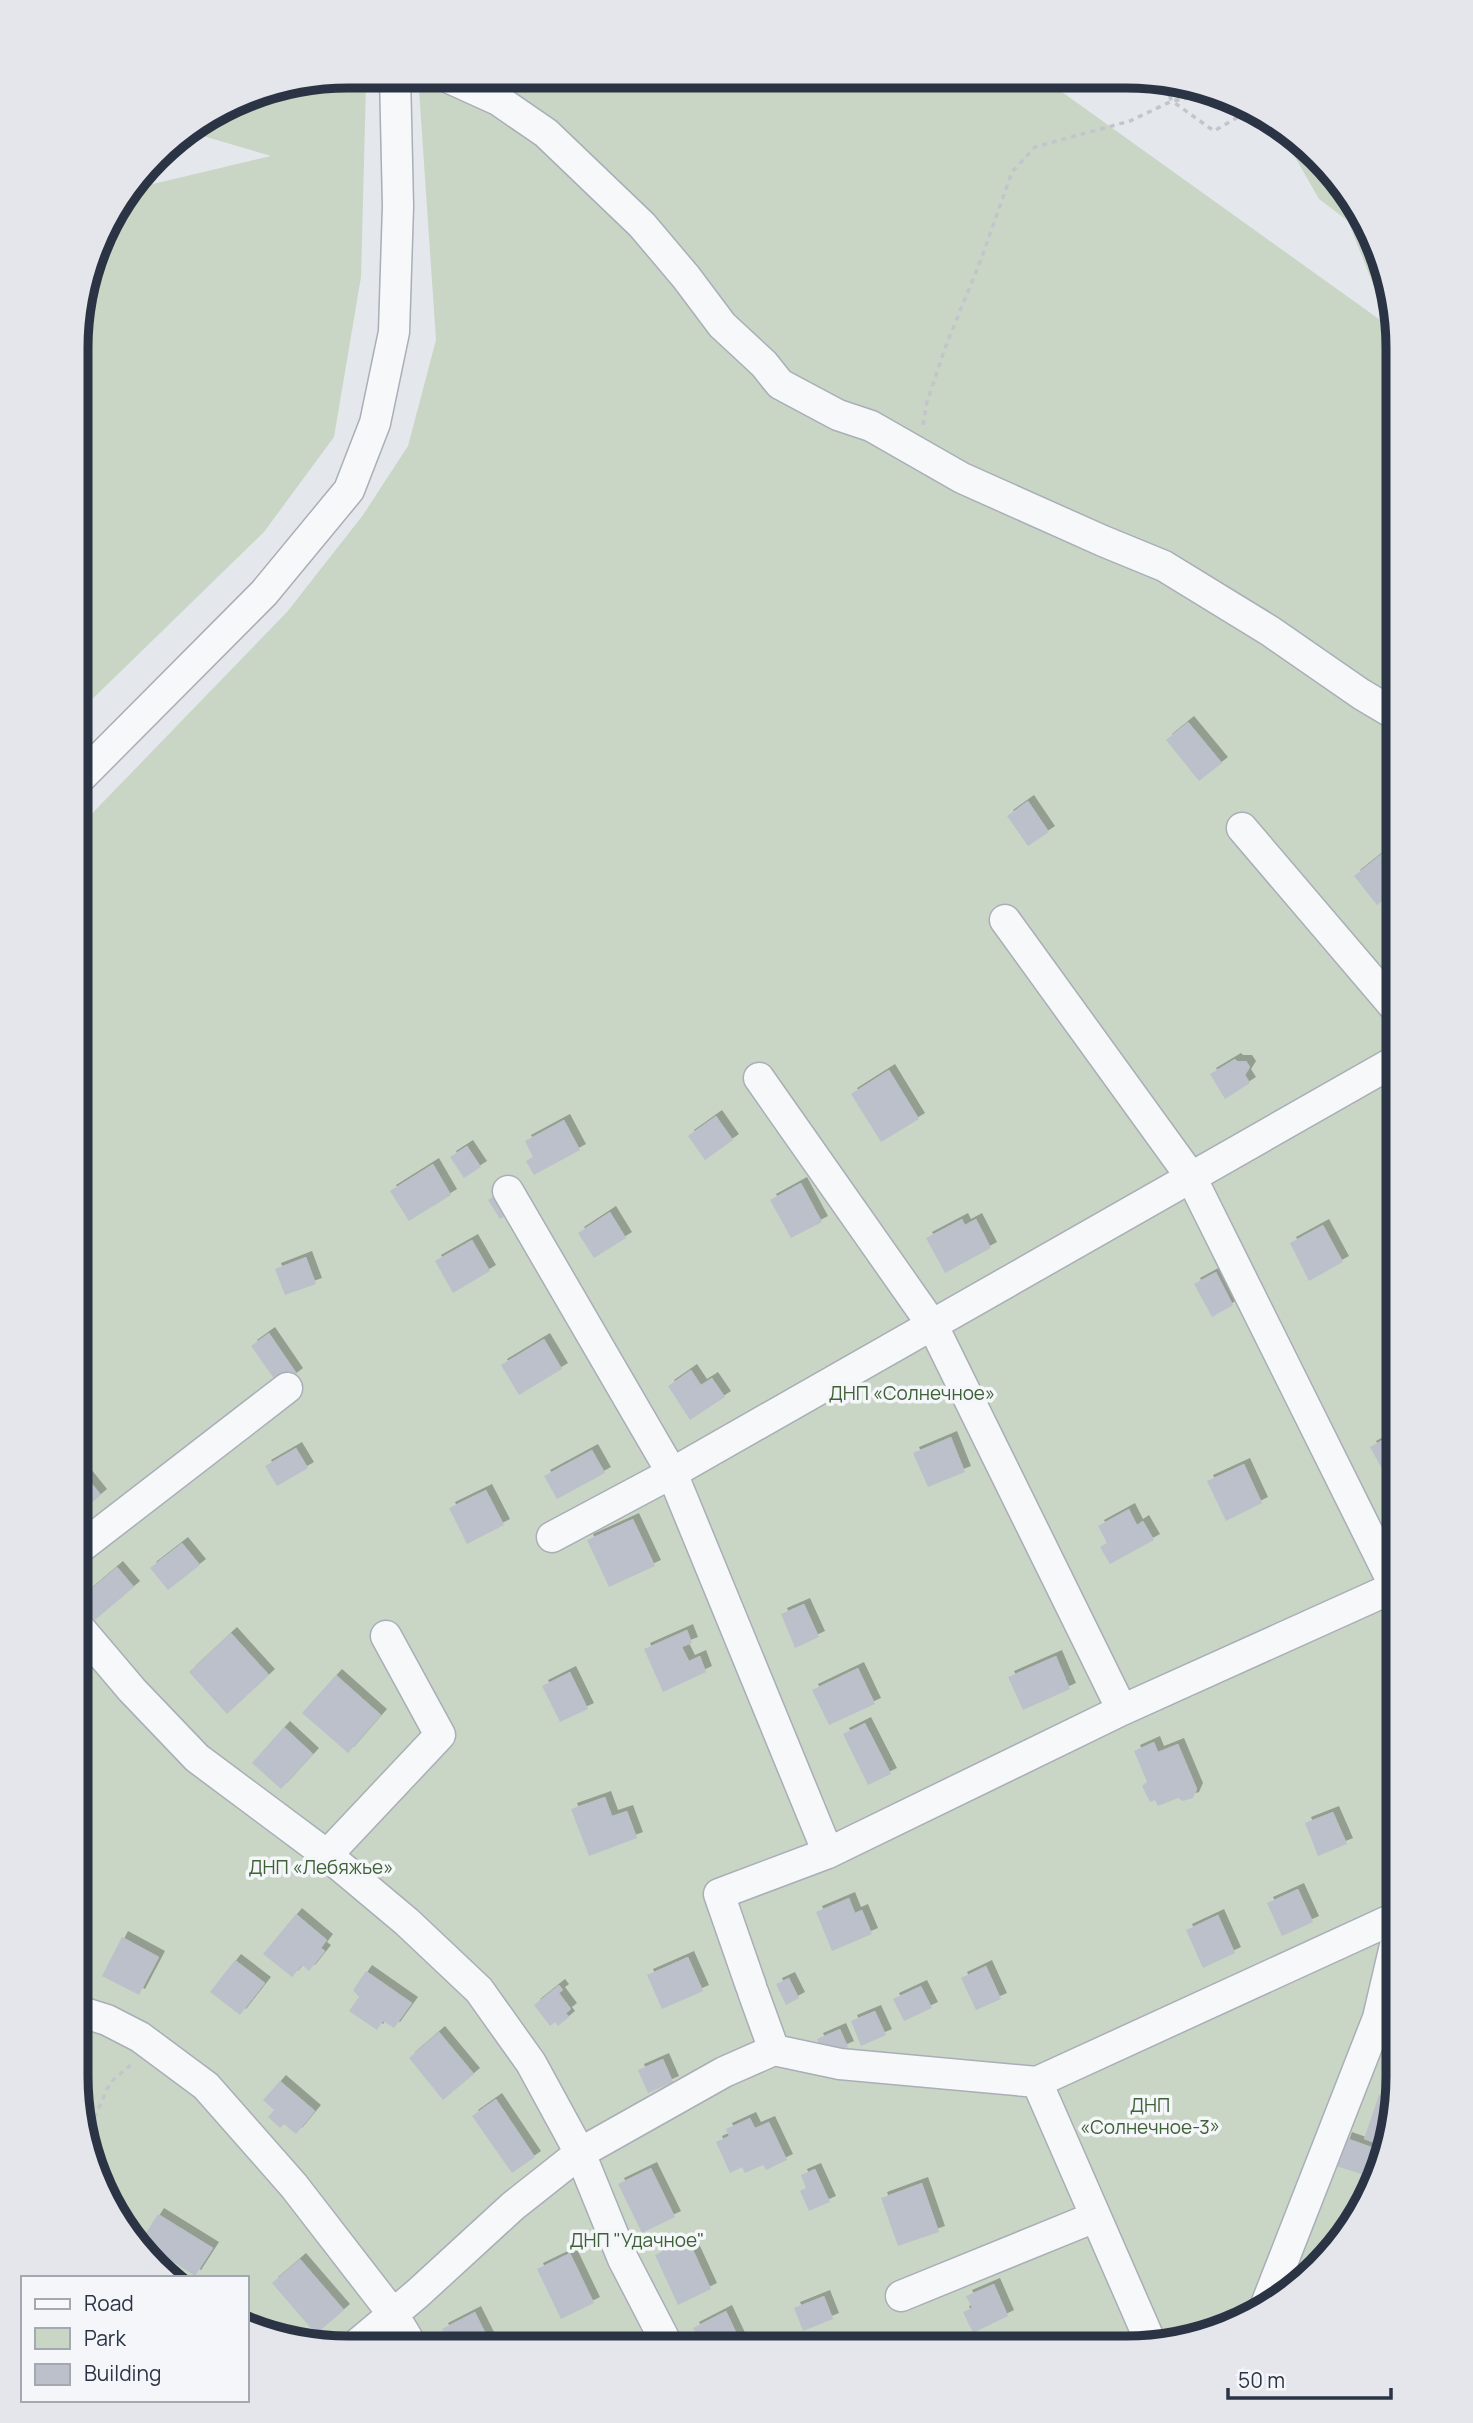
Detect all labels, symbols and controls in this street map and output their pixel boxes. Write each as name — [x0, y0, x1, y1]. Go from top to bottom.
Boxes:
park label: ДНП «Солнечное» — [829, 1380, 995, 1406]
park label: ДНП «Лебяжье» — [249, 1854, 393, 1880]
park label: ДНП «Солнечное-3» — [1080, 2092, 1220, 2140]
park label: ДНП "Удачное" — [569, 2227, 705, 2253]
legend — [21, 2276, 248, 2402]
text: Road — [84, 2289, 134, 2317]
text: Park — [84, 2324, 126, 2352]
scale bar — [1228, 2356, 1391, 2400]
text: Building — [84, 2359, 161, 2387]
text: 50 m — [1238, 2366, 1285, 2394]

